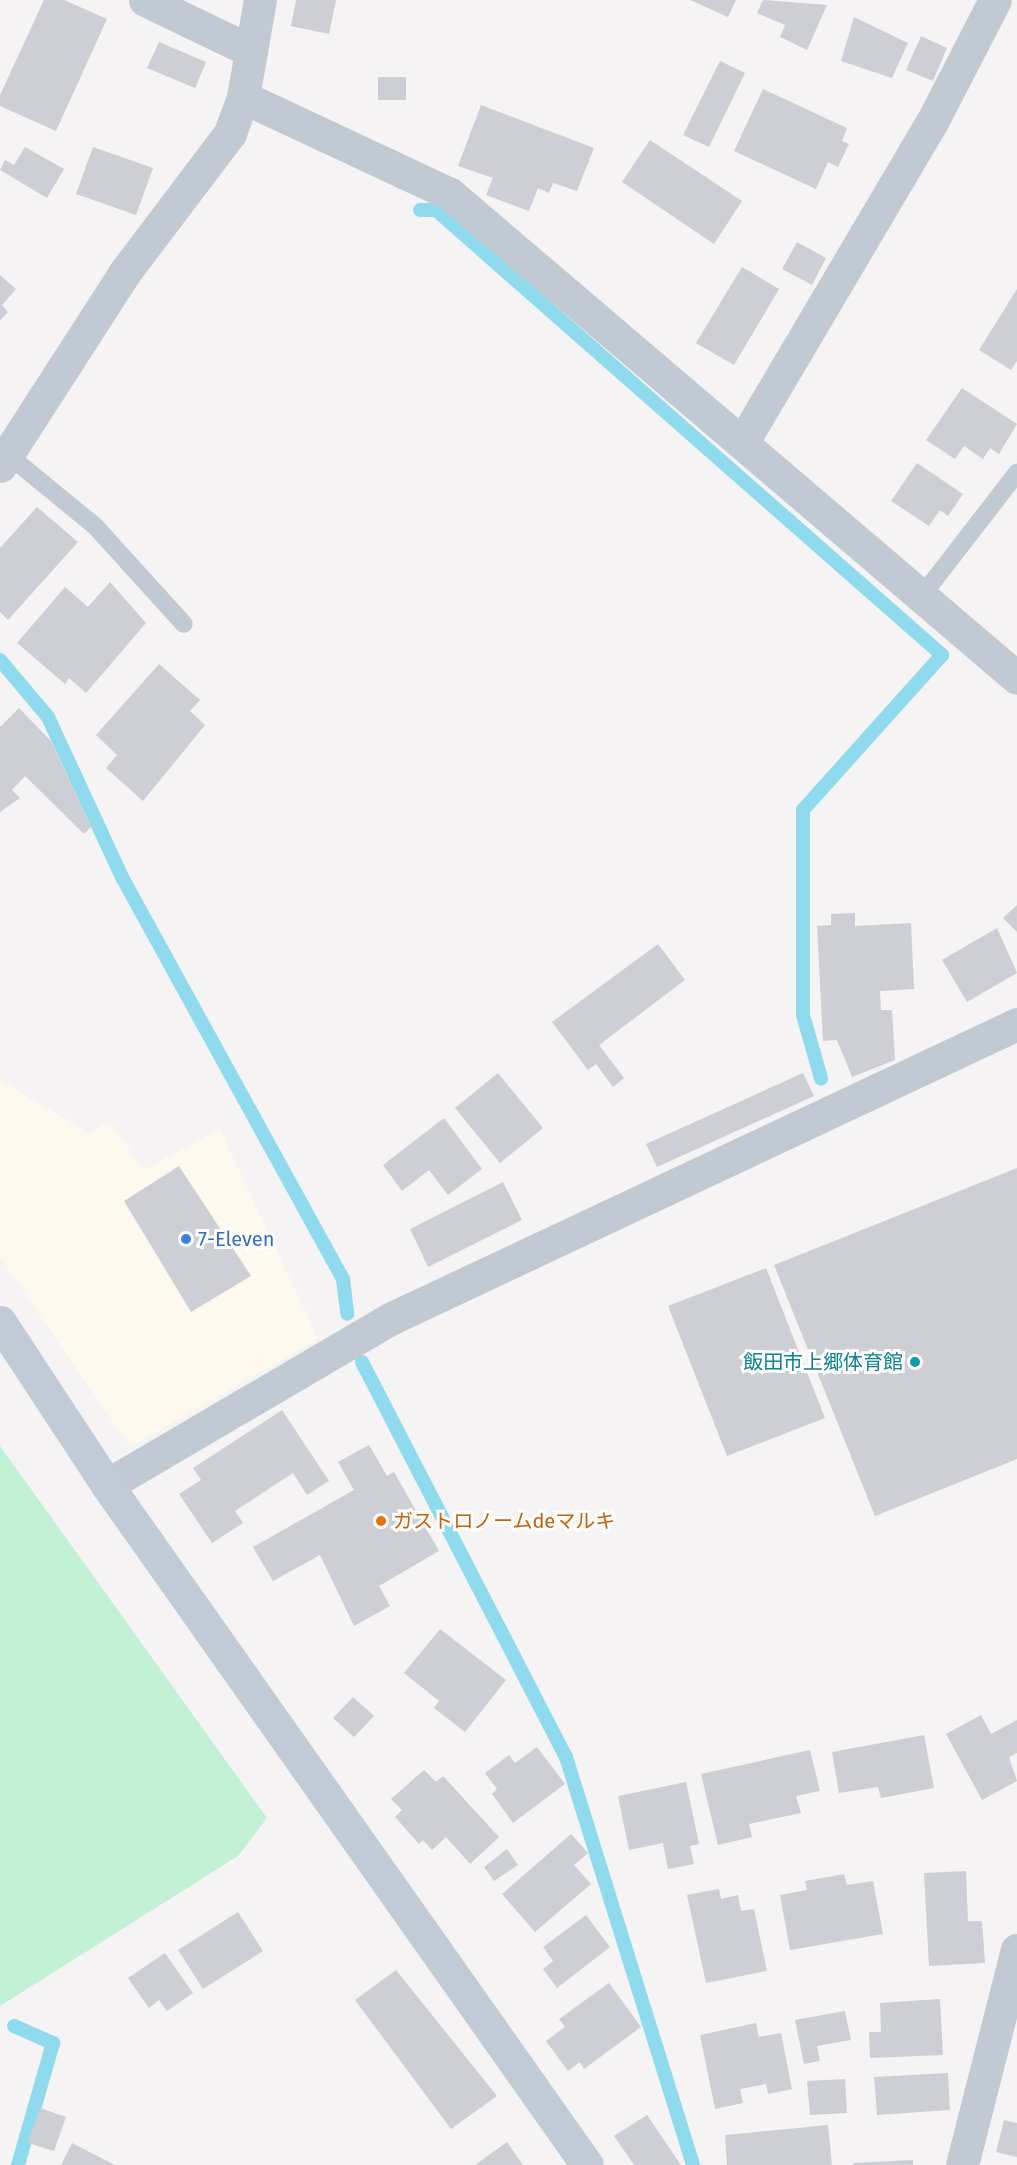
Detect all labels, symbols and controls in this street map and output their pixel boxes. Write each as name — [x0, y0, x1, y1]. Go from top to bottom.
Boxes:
place label: 7-Eleven — [198, 1227, 274, 1251]
marker: 7-Eleven — [179, 1232, 193, 1246]
place label: 飯田市上郷体育館 — [743, 1350, 903, 1374]
marker: 飯田市上郷体育館 — [908, 1355, 922, 1369]
place label: ガストロノームdeマルキ — [393, 1509, 616, 1533]
marker: ガストロノームdeマルキ — [374, 1514, 388, 1528]

